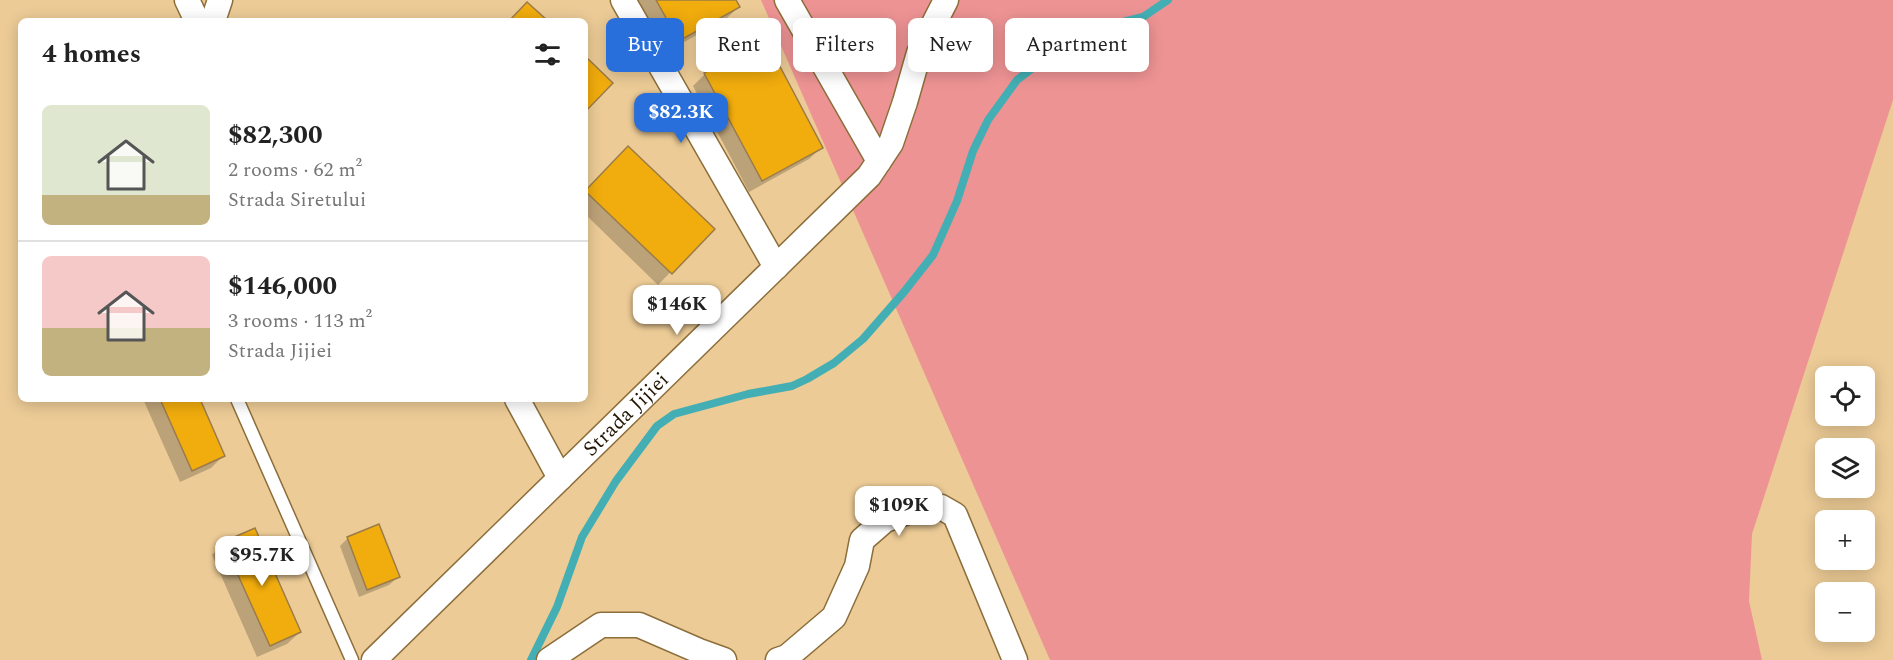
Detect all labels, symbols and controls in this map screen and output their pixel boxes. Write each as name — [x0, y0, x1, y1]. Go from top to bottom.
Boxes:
chip: Buy — [606, 18, 684, 72]
chip: Rent — [696, 18, 781, 72]
chip: Filters — [793, 18, 896, 72]
chip: New — [908, 18, 993, 72]
chip: Apartment — [1005, 18, 1149, 72]
text: 4 homes — [42, 34, 141, 74]
icon: filters — [531, 38, 564, 71]
pin: $82.3K — [632, 93, 730, 144]
text: $82.3K — [648, 97, 714, 127]
text: $82,300 — [228, 115, 322, 155]
icon: home — [90, 129, 162, 201]
text: 2 rooms · 62 m² — [228, 155, 362, 185]
text: Strada Siretului — [228, 185, 366, 215]
text: $146,000 — [228, 266, 337, 306]
icon: home — [90, 280, 162, 352]
pin: $146K — [635, 285, 719, 336]
text: $146K — [647, 289, 707, 319]
text: 3 rooms · 113 m² — [228, 306, 372, 336]
text: Strada Jijiei — [228, 336, 332, 366]
street label: Strada Jijiei — [576, 365, 677, 464]
map controls — [1815, 366, 1875, 642]
button: locate — [1815, 366, 1875, 426]
button: layers — [1815, 438, 1875, 498]
pin: $109K — [857, 486, 941, 537]
text: $109K — [869, 490, 929, 520]
button: + — [1815, 510, 1875, 570]
pin: $95.7K — [213, 536, 311, 587]
text: $95.7K — [229, 540, 295, 570]
button: − — [1815, 582, 1875, 642]

